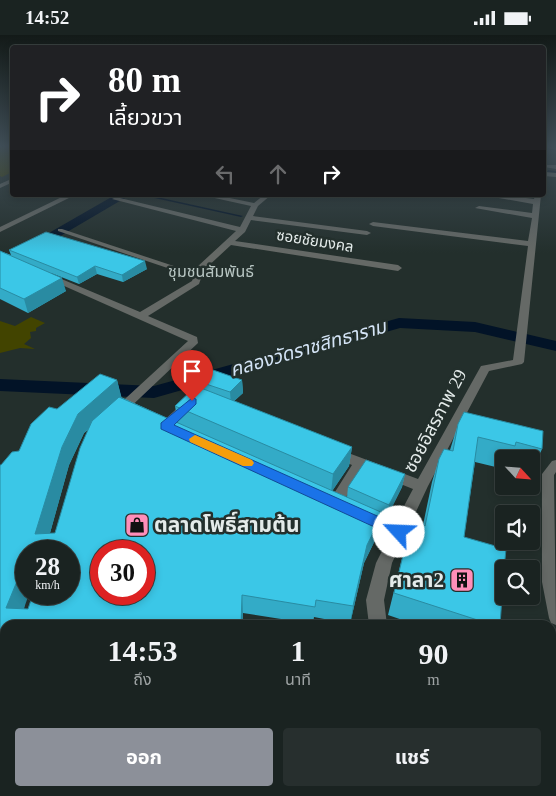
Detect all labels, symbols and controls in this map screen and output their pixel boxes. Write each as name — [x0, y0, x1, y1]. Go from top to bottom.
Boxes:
text: 14:52 — [25, 7, 69, 28]
text: 80 m — [108, 61, 181, 100]
icon: right — [25, 65, 90, 130]
text: เลี้ยวขวา — [108, 105, 183, 130]
icon: left — [211, 160, 239, 188]
icon: ahead — [264, 160, 292, 188]
icon: right — [317, 160, 345, 188]
street label: ซอยชัยมงคล — [275, 227, 355, 255]
district label: ชุมชนสัมพันธ์ — [168, 263, 254, 281]
water label: คลองวัดราชสิทธาราม — [228, 315, 390, 380]
pin — [171, 350, 213, 401]
icon: arrive — [178, 357, 206, 385]
street label: ซอยอิสรภาพ 29 — [399, 366, 471, 476]
north arrow — [495, 450, 540, 495]
map controls — [495, 450, 540, 605]
position arrow — [372, 505, 424, 557]
button: sound — [495, 505, 540, 550]
place label: ตลาดโพธิ์สามต้น — [154, 511, 299, 537]
shop icon: ตลาดโพธิ์สามต้น — [124, 512, 150, 538]
speed limit sign: 30 — [90, 540, 155, 605]
text: 28 — [35, 553, 60, 580]
button: search — [495, 560, 540, 605]
building icon: ศาลา2 — [449, 567, 475, 593]
place label: ศาลา2 — [389, 568, 444, 592]
text: km/h — [35, 578, 60, 592]
text: 14:53 — [107, 634, 177, 667]
text: 1 — [291, 634, 306, 667]
text: 90 — [419, 637, 449, 670]
text: ถึง — [133, 671, 152, 688]
text: นาที — [285, 671, 311, 688]
text: m — [427, 671, 440, 688]
button: ออก — [15, 728, 273, 786]
button: แชร์ — [283, 728, 541, 786]

